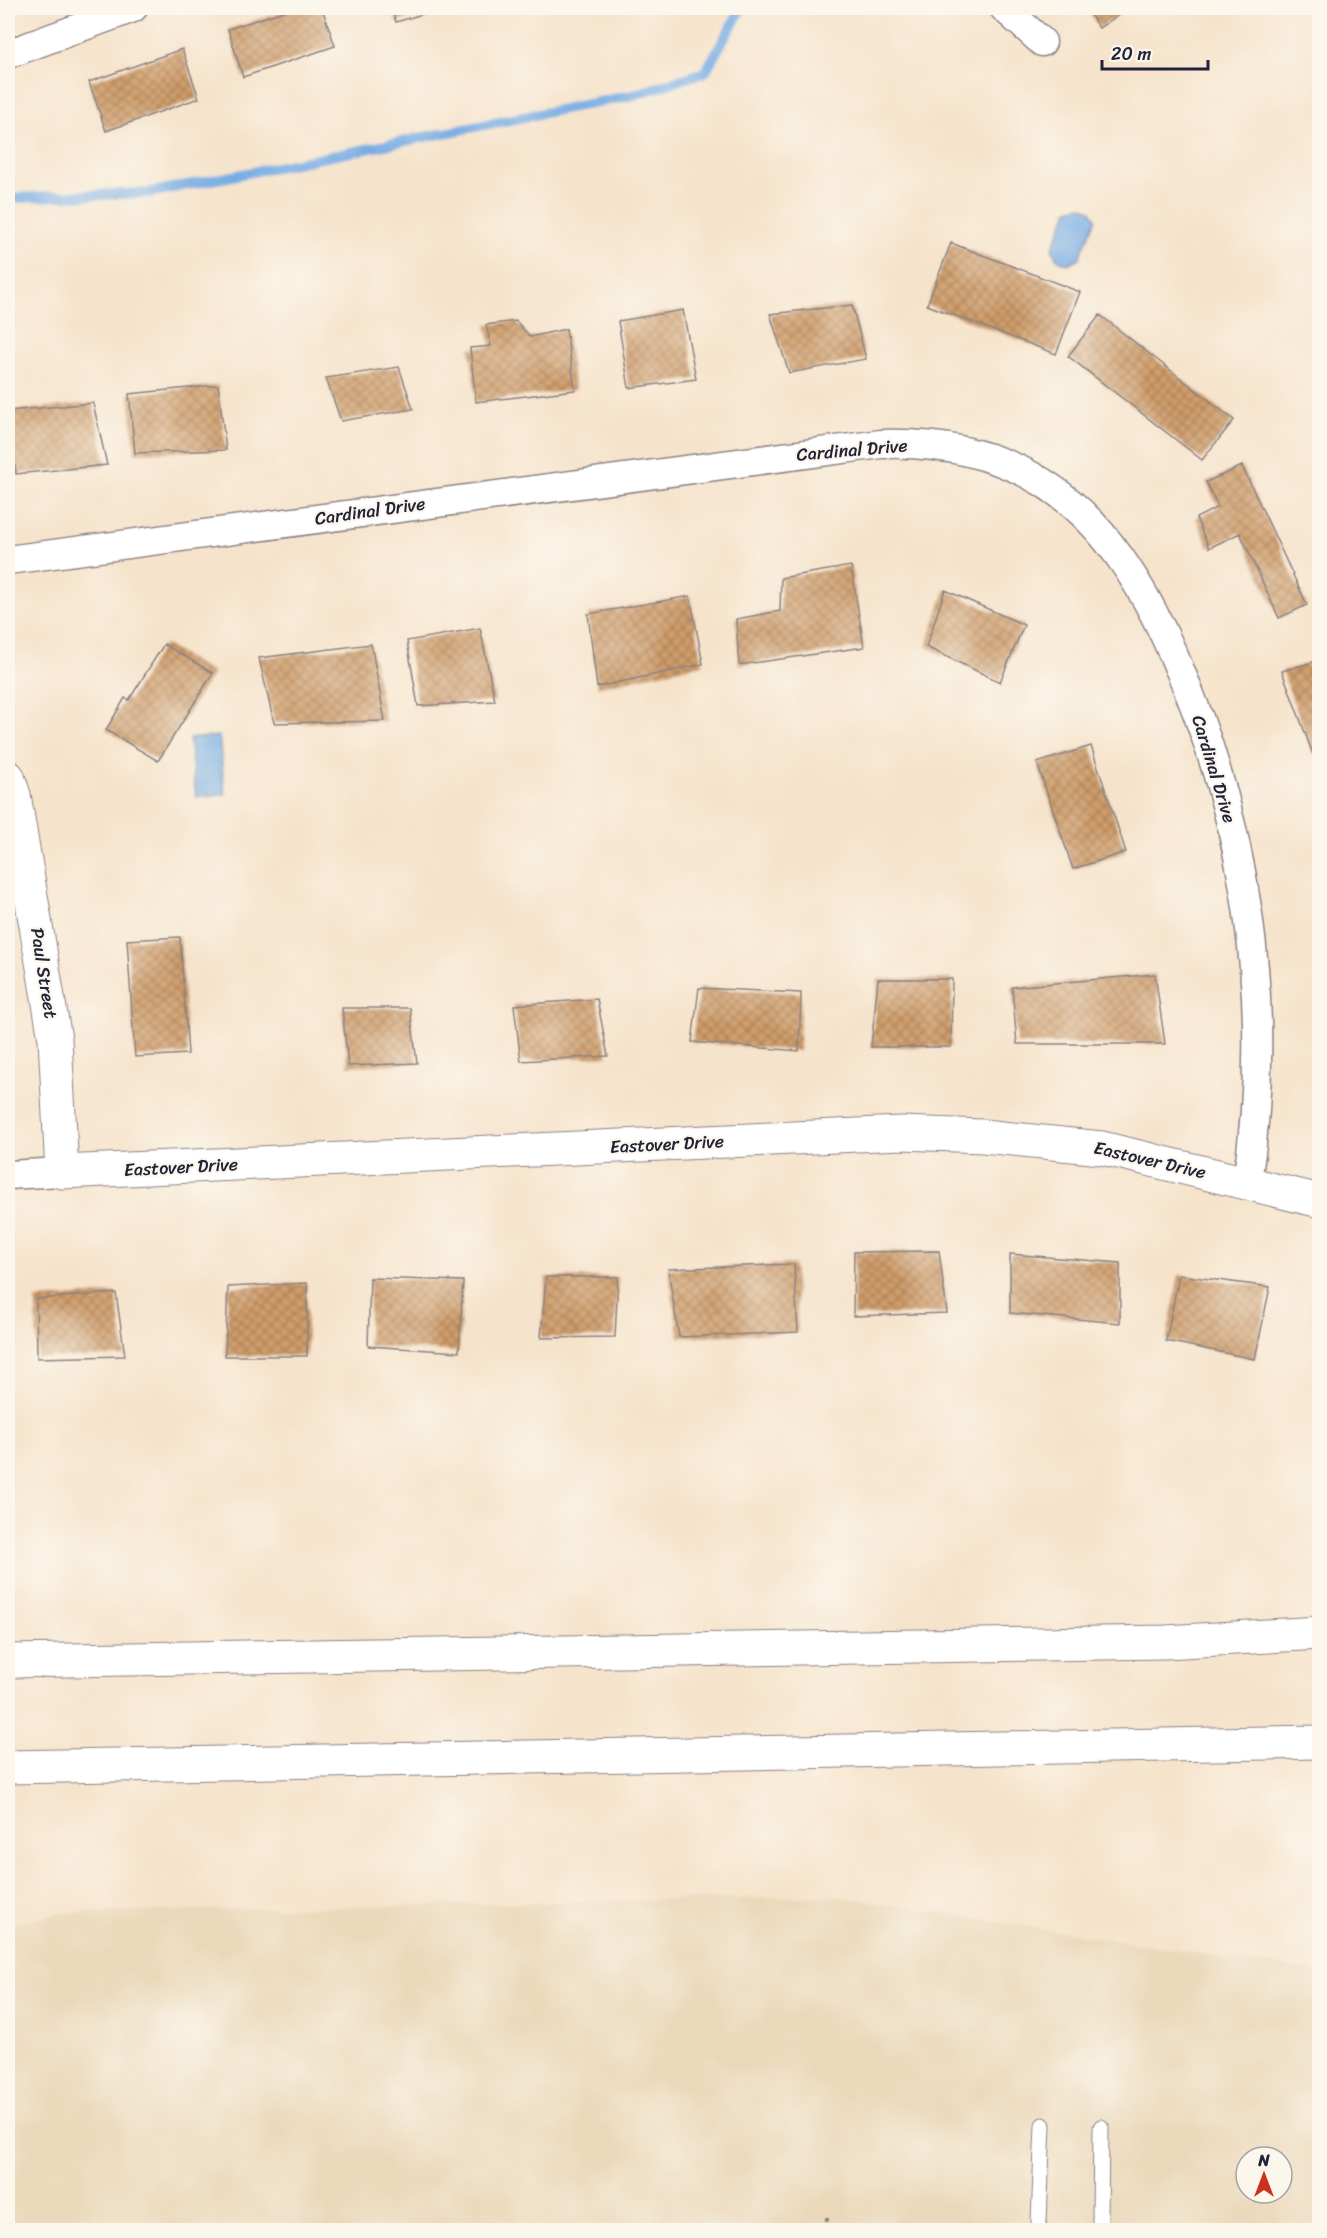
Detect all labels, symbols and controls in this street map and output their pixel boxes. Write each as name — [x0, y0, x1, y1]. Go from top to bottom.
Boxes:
scale bar — [1102, 33, 1208, 71]
text: 20 m — [1111, 38, 1151, 70]
street label: Cardinal Drive — [795, 429, 909, 471]
street label: Cardinal Drive — [313, 487, 427, 535]
street label: Cardinal Drive — [1182, 711, 1246, 827]
street label: Paul Street — [21, 925, 67, 1021]
street label: Eastover Drive — [609, 1125, 725, 1163]
street label: Eastover Drive — [1091, 1132, 1209, 1188]
street label: Eastover Drive — [123, 1148, 239, 1186]
north arrow — [1234, 2145, 1294, 2205]
text: N — [1257, 2146, 1270, 2175]

